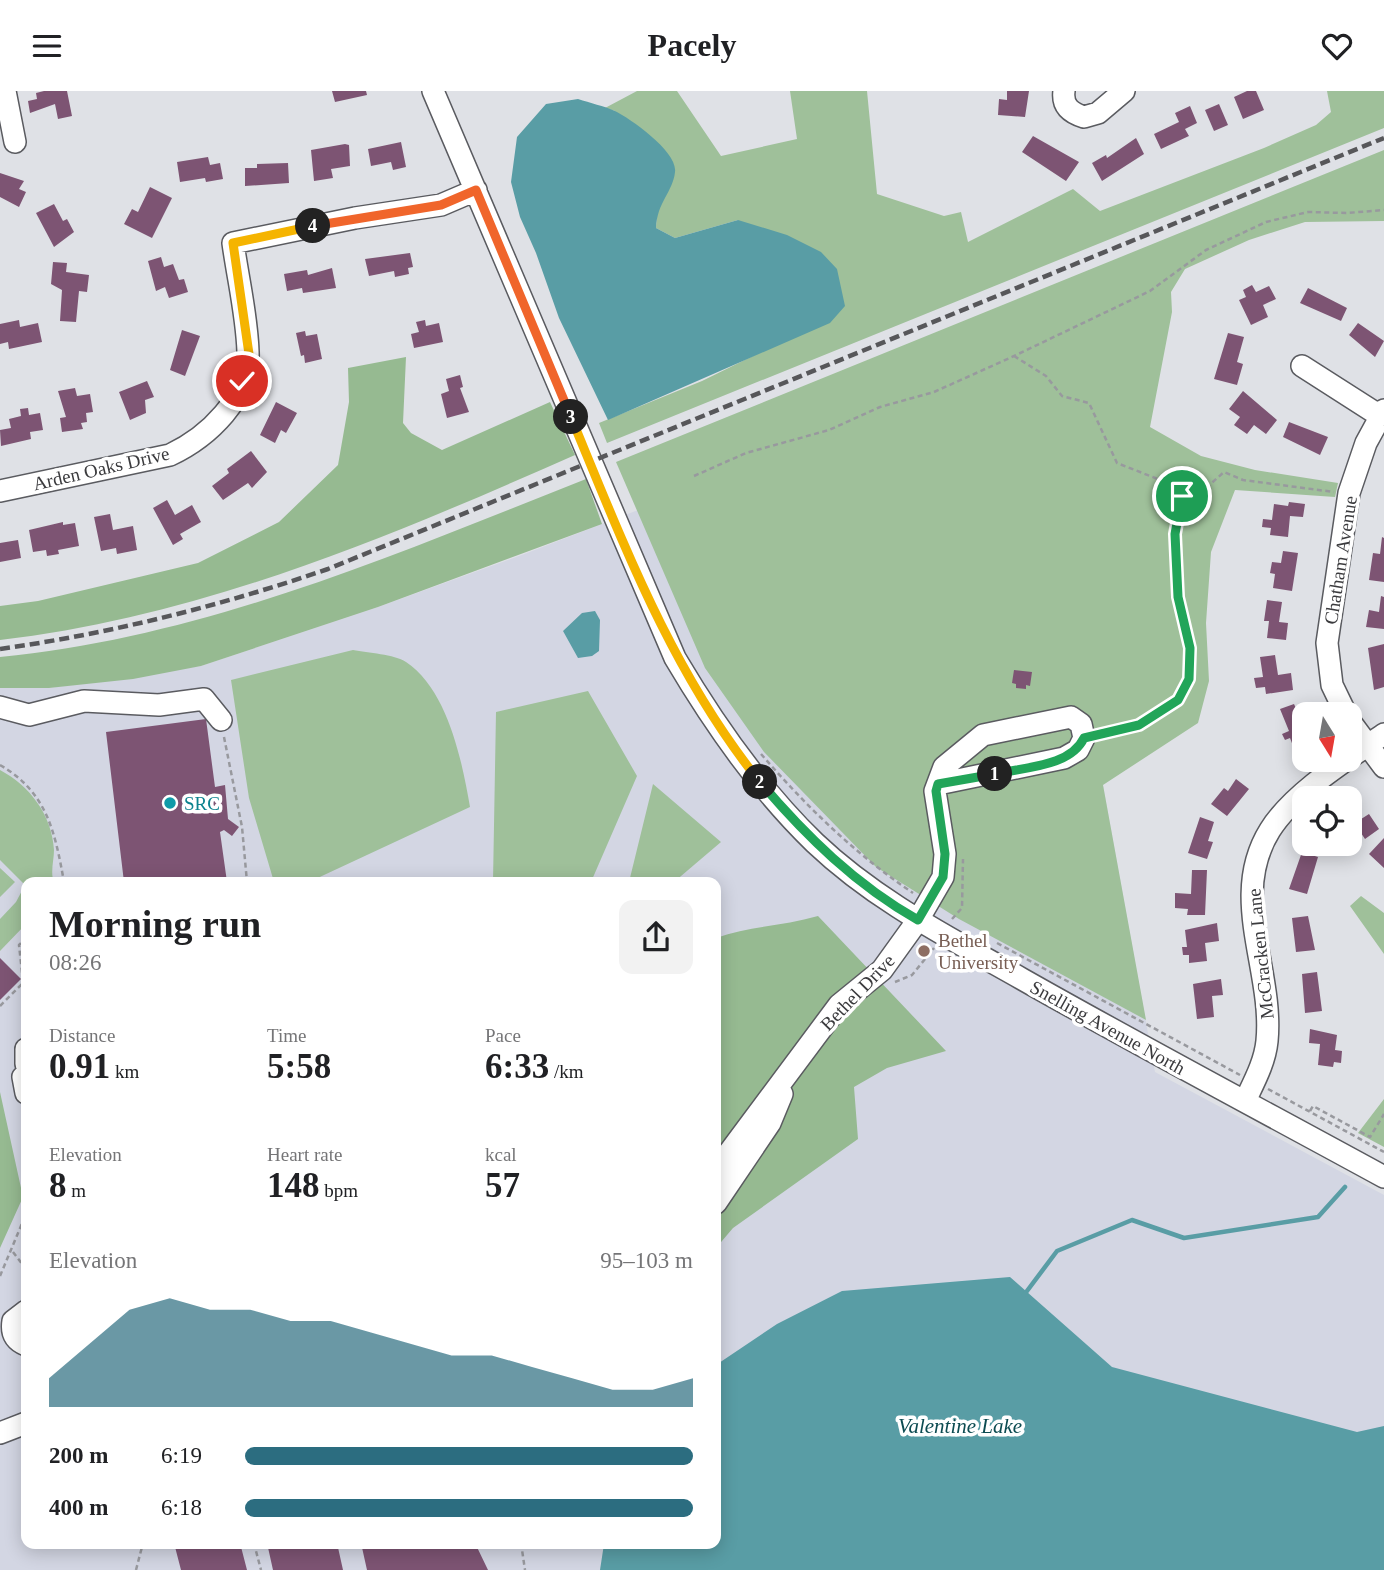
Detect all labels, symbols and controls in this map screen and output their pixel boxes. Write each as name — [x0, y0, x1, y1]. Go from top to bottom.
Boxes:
icon: menu — [28, 27, 66, 65]
text: Pacely — [648, 27, 736, 63]
icon: heart — [1318, 27, 1356, 65]
pin: 4 — [296, 209, 330, 243]
text: 4 — [308, 215, 317, 236]
pin — [212, 351, 272, 411]
icon: check — [223, 362, 261, 400]
pin: 3 — [554, 399, 588, 435]
text: 3 — [566, 406, 575, 427]
street label: Arden Oaks Drive — [31, 443, 171, 494]
pin — [1152, 466, 1212, 526]
icon: arrive — [1163, 477, 1201, 515]
street label: Chatham Avenue — [1320, 494, 1361, 626]
north arrow — [1292, 702, 1362, 772]
map controls — [1292, 702, 1362, 856]
pin: 1 — [978, 757, 1012, 791]
text: 1 — [990, 763, 999, 784]
pin: 2 — [742, 765, 778, 799]
text: 2 — [755, 771, 764, 792]
button: locate — [1292, 786, 1362, 856]
place label: SRC — [184, 793, 220, 814]
marker: SRC — [162, 795, 178, 811]
street label: McCracken Lane — [1243, 888, 1278, 1020]
button: share — [619, 900, 693, 974]
text: Morning run — [49, 903, 261, 945]
place label: Bethel University — [938, 930, 1019, 973]
marker: Bethel University — [916, 943, 932, 959]
text: 08:26 — [49, 950, 101, 975]
street label: Bethel Drive — [816, 950, 899, 1035]
street label: Snelling Avenue North — [1027, 976, 1189, 1079]
text: Distance — [49, 1025, 115, 1046]
text: Time — [267, 1025, 306, 1046]
text: Pace — [485, 1025, 521, 1046]
text: 0.91 — [49, 1047, 110, 1086]
text: 5:58 — [267, 1047, 331, 1086]
text: 6:33 — [485, 1047, 549, 1086]
text: km — [110, 1061, 139, 1082]
text: /km — [549, 1061, 583, 1082]
text: Elevation — [49, 1144, 122, 1165]
text: Heart rate — [267, 1144, 342, 1165]
text: kcal — [485, 1144, 517, 1165]
text: 8 — [49, 1166, 67, 1205]
text: 148 — [267, 1166, 320, 1205]
text: 57 — [485, 1166, 520, 1205]
text: m — [67, 1180, 86, 1201]
text: bpm — [320, 1180, 358, 1201]
text: Elevation — [49, 1248, 137, 1273]
text: 95–103 m — [600, 1248, 693, 1273]
water label: Valentine Lake — [898, 1414, 1022, 1438]
text: 200 m — [49, 1443, 108, 1468]
text: 6:19 — [161, 1443, 202, 1468]
text: 400 m — [49, 1495, 108, 1520]
text: 6:18 — [161, 1495, 202, 1520]

